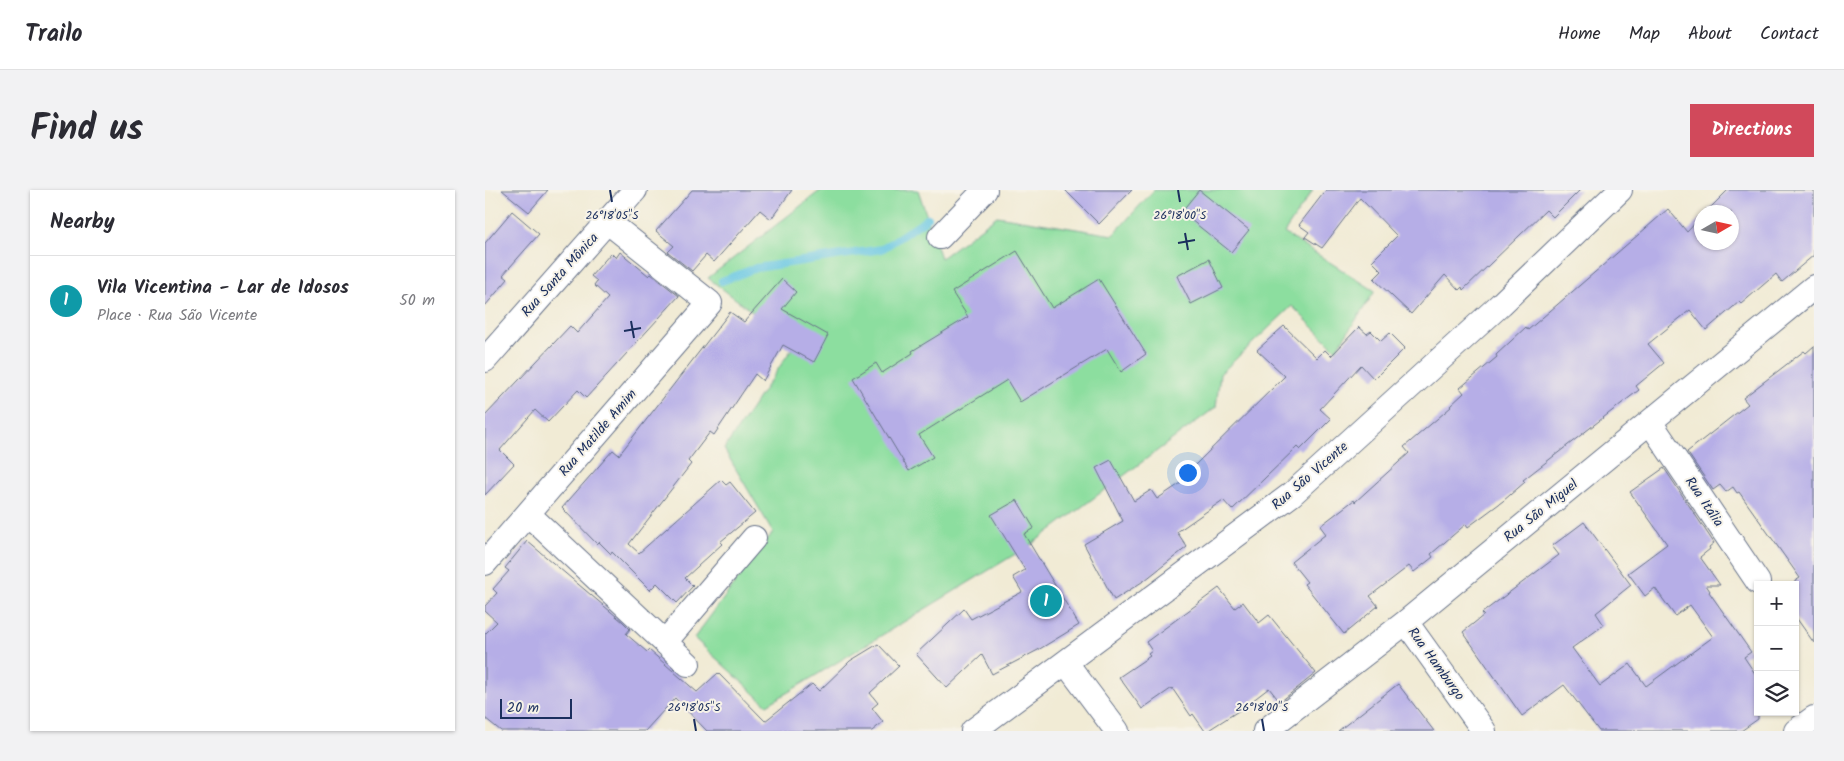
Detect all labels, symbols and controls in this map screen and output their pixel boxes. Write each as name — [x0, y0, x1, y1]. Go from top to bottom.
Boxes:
text: Trailo — [25, 15, 83, 54]
text: Home — [1558, 20, 1601, 49]
text: Map — [1629, 20, 1660, 49]
text: About — [1688, 20, 1732, 49]
text: Contact — [1760, 20, 1819, 49]
text: Find us — [30, 102, 143, 158]
button: Directions — [1690, 104, 1814, 157]
north arrow — [1694, 205, 1739, 250]
text: Nearby — [50, 206, 115, 239]
text: 26°18'05"S — [585, 206, 639, 225]
text: 26°18'00"S — [1154, 206, 1207, 225]
street label: Rua Santa Mônica — [516, 228, 604, 322]
text: Vila Vicentina - Lar de Idosos — [97, 273, 349, 303]
text: 1 — [64, 288, 68, 313]
text: 50 m — [399, 288, 435, 313]
text: Place · Rua São Vicente — [97, 303, 257, 328]
street label: Rua Matilde Amim — [554, 384, 642, 482]
street label: Rua São Vicente — [1267, 436, 1354, 516]
your location — [1175, 460, 1201, 486]
street label: Rua Itália — [1679, 472, 1729, 532]
street label: Rua São Miguel — [1499, 474, 1584, 548]
map controls — [1754, 581, 1799, 716]
button: + — [1754, 581, 1799, 626]
pin: 1 — [1030, 582, 1062, 620]
street label: Rua Hamburgo — [1402, 623, 1470, 705]
button: − — [1754, 626, 1799, 671]
button: layers — [1754, 671, 1799, 716]
scale bar — [500, 696, 573, 719]
text: 20 m — [507, 697, 539, 719]
text: 26°18'05"S — [667, 698, 721, 717]
text: 26°18'00"S — [1236, 698, 1289, 717]

